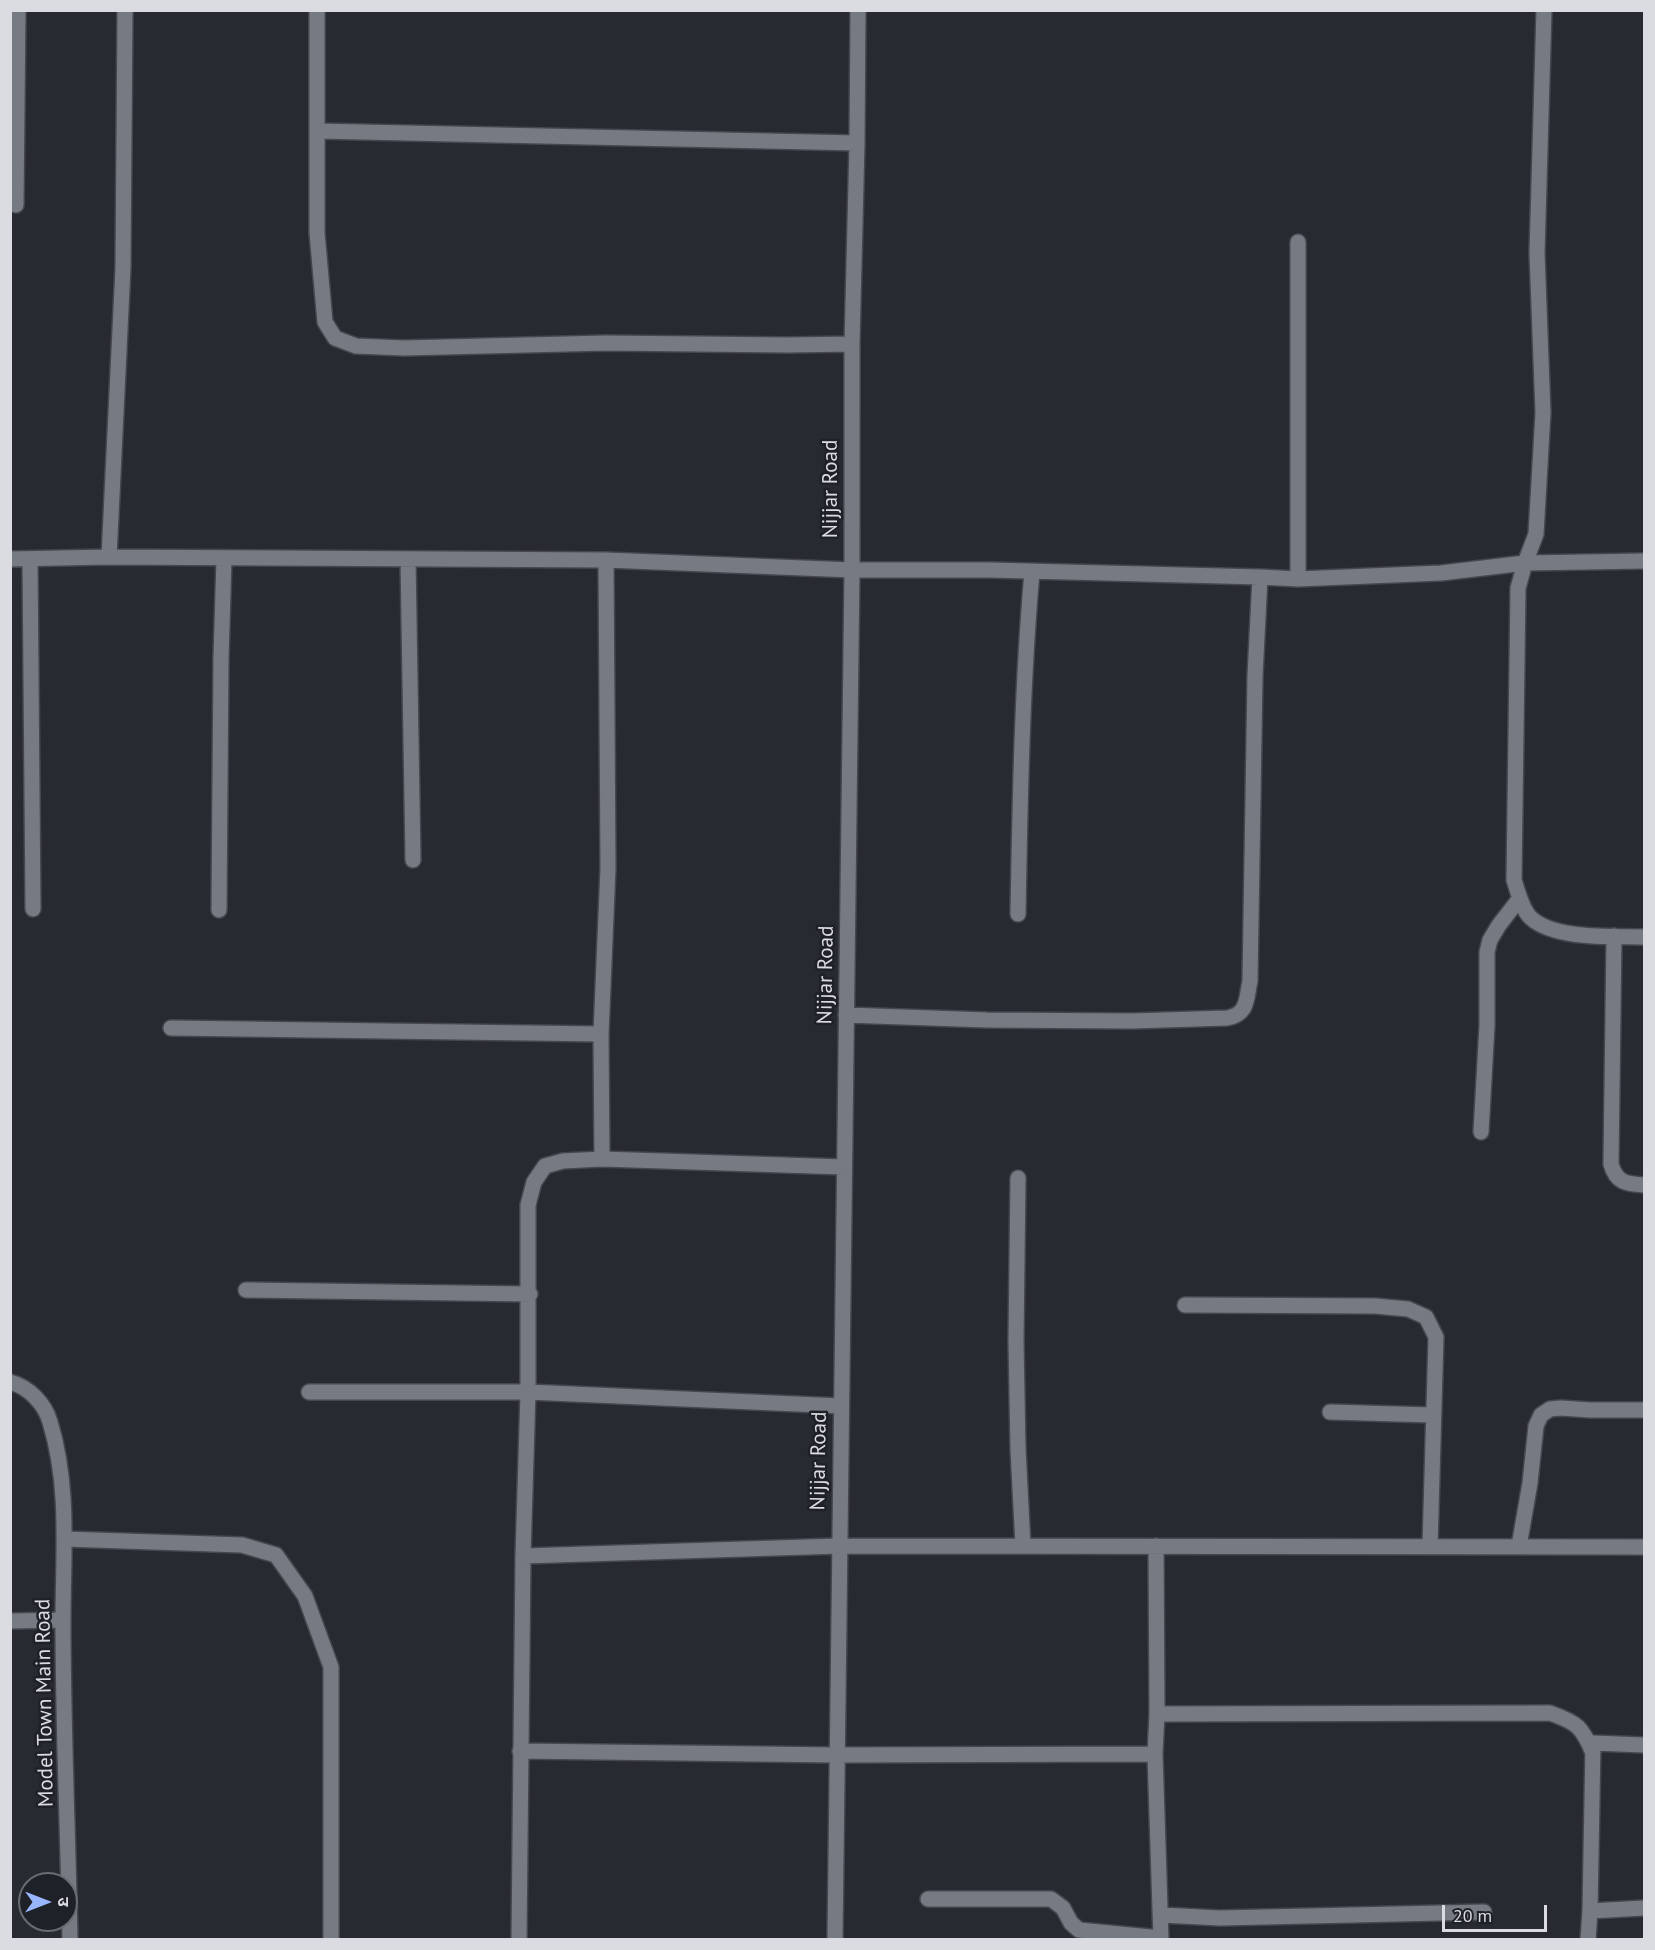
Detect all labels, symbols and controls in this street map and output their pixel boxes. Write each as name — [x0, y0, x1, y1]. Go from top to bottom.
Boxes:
street label: Nijjar Road — [818, 440, 844, 538]
street label: Nijjar Road — [813, 925, 839, 1025]
street label: Nijjar Road — [806, 1411, 832, 1511]
street label: Model Town Main Road — [31, 1599, 59, 1807]
north arrow — [18, 1872, 78, 1932]
scale bar — [1445, 1893, 1550, 1931]
text: उ — [54, 1897, 74, 1907]
text: 20 m — [1453, 1904, 1492, 1927]

